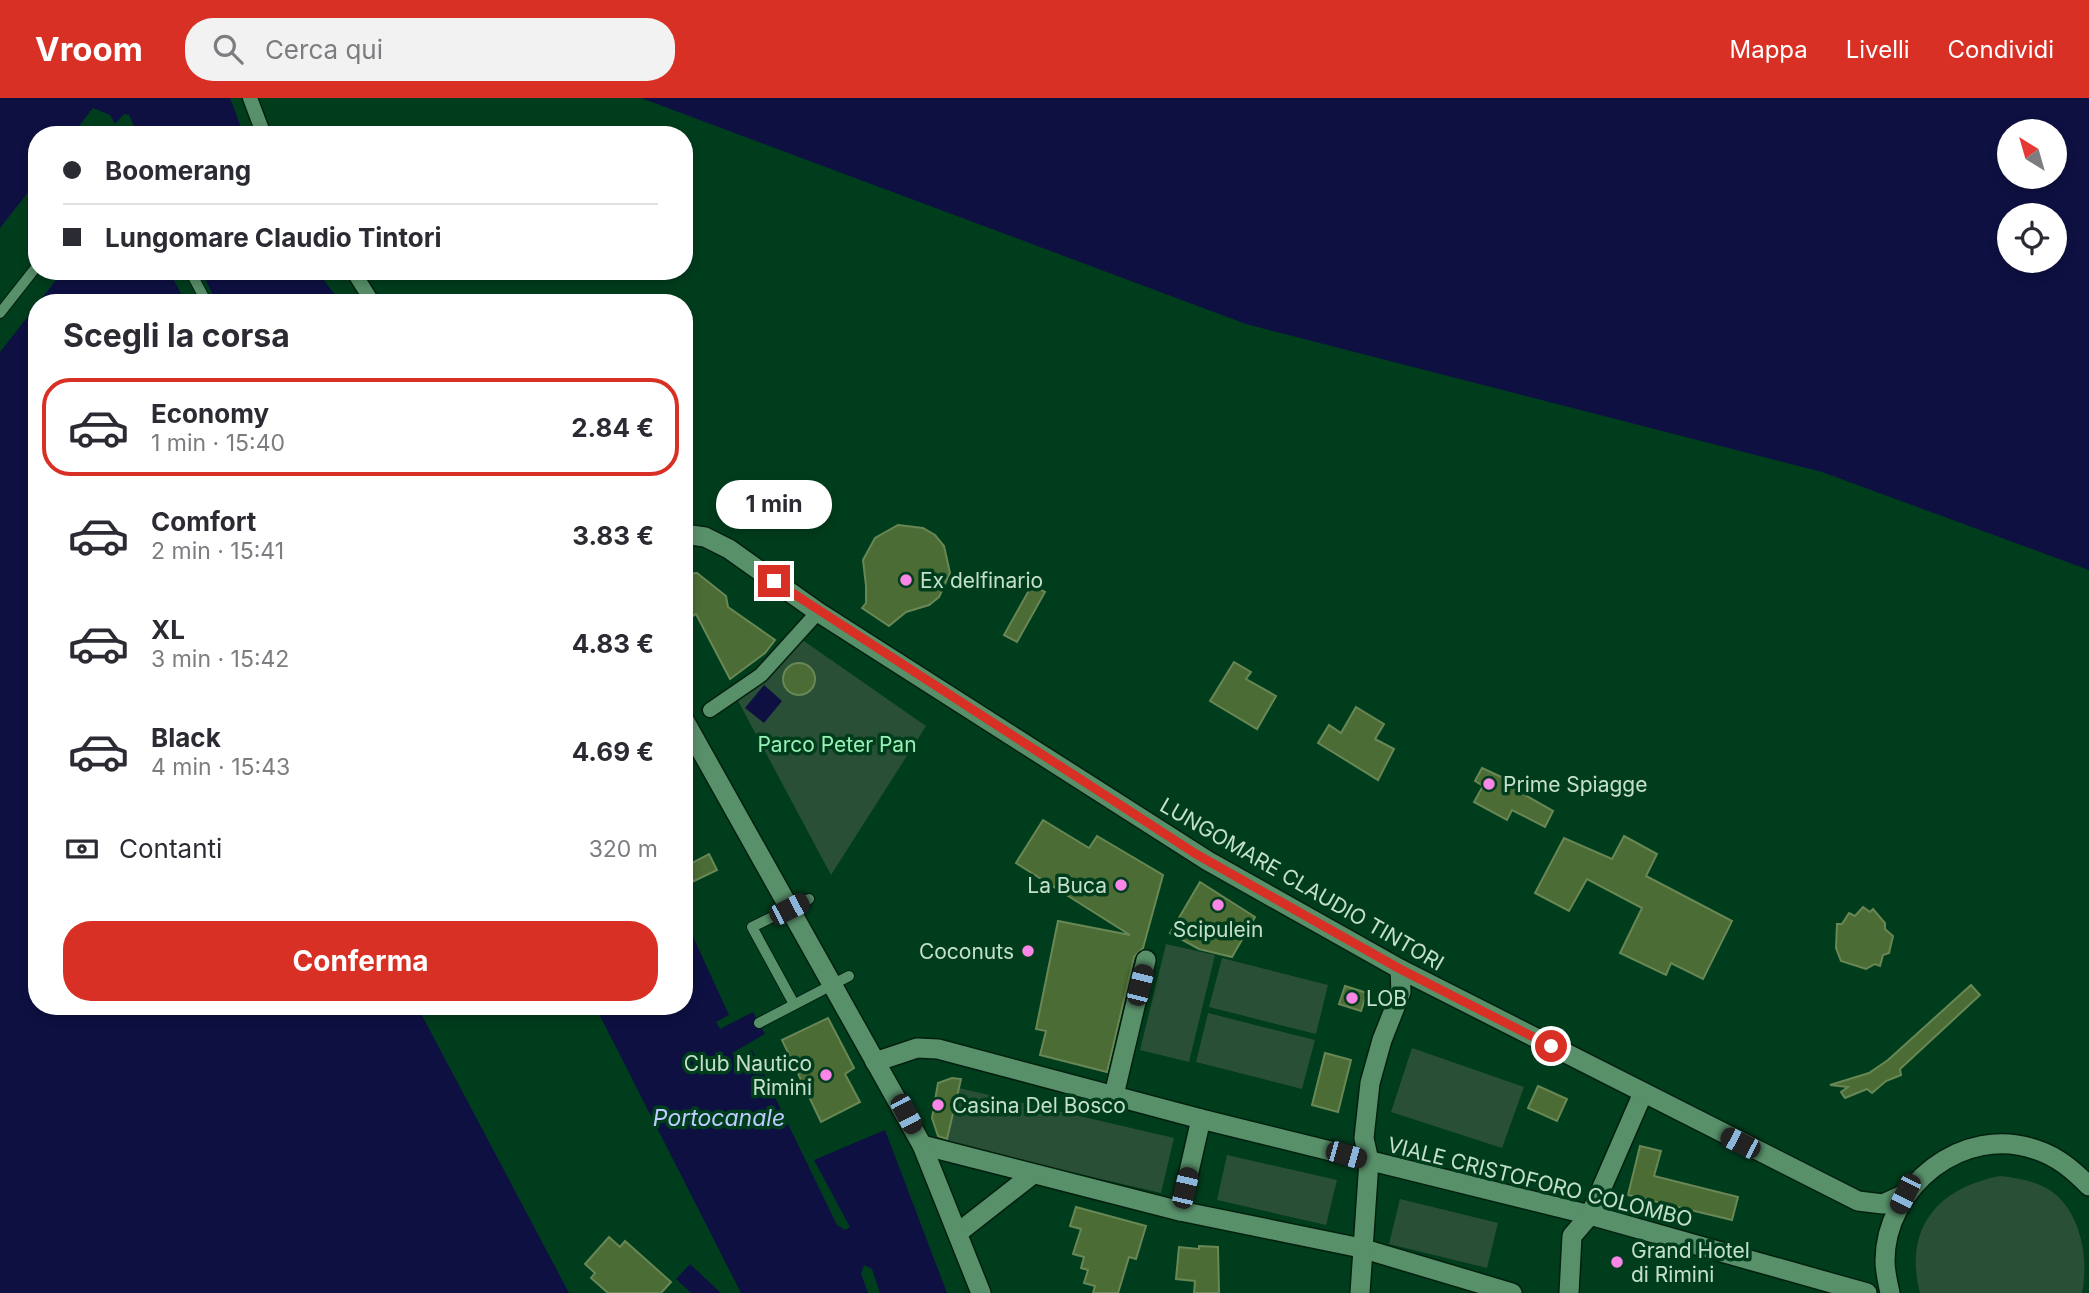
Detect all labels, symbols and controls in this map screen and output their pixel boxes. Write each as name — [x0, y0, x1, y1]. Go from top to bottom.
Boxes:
search box — [185, 18, 675, 81]
text: Vroom — [35, 29, 143, 69]
icon: search — [209, 30, 247, 68]
text: Cerca qui — [265, 34, 383, 65]
text: Mappa — [1729, 35, 1808, 64]
text: Livelli — [1846, 35, 1910, 64]
text: Condividi — [1948, 35, 2054, 64]
north arrow — [1997, 119, 2067, 189]
map controls — [1997, 119, 2067, 273]
text: Boomerang — [105, 155, 251, 186]
button: locate — [1997, 203, 2067, 273]
text: Lungomare Claudio Tintori — [105, 222, 442, 253]
text: Scegli la corsa — [63, 316, 290, 355]
icon: car — [67, 396, 130, 459]
text: Economy — [151, 398, 269, 429]
text: 2.84 € — [571, 412, 654, 443]
text: 1 min · 15:40 — [151, 429, 285, 457]
callout: 1 min — [716, 480, 832, 528]
text: 1 min — [746, 490, 802, 518]
icon: car — [67, 504, 130, 567]
text: Comfort — [151, 506, 256, 537]
text: 3.83 € — [572, 520, 654, 551]
text: 2 min · 15:41 — [151, 537, 284, 565]
route end — [758, 565, 790, 597]
place label: Ex delfinario — [920, 568, 1043, 593]
marker: Ex delfinario — [898, 572, 914, 588]
icon: car — [67, 612, 130, 675]
text: XL — [151, 614, 185, 645]
text: 4.83 € — [572, 628, 654, 659]
text: 3 min · 15:42 — [151, 645, 289, 673]
icon: car — [67, 720, 130, 783]
text: Black — [151, 722, 221, 753]
park label: Parco Peter Pan — [757, 732, 917, 757]
text: 4.69 € — [572, 736, 654, 767]
text: 4 min · 15:43 — [151, 753, 290, 781]
place label: Prime Spiagge — [1503, 772, 1648, 797]
marker: Prime Spiagge — [1481, 776, 1497, 792]
street label: LUNGOMARE CLAUDIO TINTORI — [1156, 792, 1448, 976]
icon: cash — [63, 830, 101, 868]
text: Contanti — [119, 833, 222, 864]
text: 320 m — [589, 835, 658, 863]
place label: La Buca — [1027, 873, 1107, 898]
marker: La Buca — [1113, 877, 1129, 893]
car — [766, 890, 813, 928]
marker: Scipulein — [1210, 897, 1226, 913]
place label: Scipulein — [1173, 917, 1263, 942]
button: Conferma — [63, 921, 658, 1001]
place label: Coconuts — [919, 939, 1014, 964]
marker: Coconuts — [1020, 943, 1036, 959]
car — [1125, 962, 1156, 1008]
place label: LOB — [1366, 986, 1407, 1011]
marker: LOB — [1344, 990, 1360, 1006]
route start — [1535, 1030, 1567, 1062]
place label: Club Nautico Rimini — [684, 1051, 812, 1100]
marker: Club Nautico Rimini — [818, 1067, 834, 1083]
car — [887, 1091, 926, 1137]
place label: Casina Del Bosco — [952, 1093, 1126, 1118]
marker: Casina Del Bosco — [930, 1097, 946, 1113]
water label: Portocanale — [653, 1104, 785, 1132]
car — [1717, 1124, 1764, 1162]
street label: VIALE CRISTOFORO COLOMBO — [1385, 1132, 1695, 1232]
car — [1323, 1139, 1370, 1171]
car — [1171, 1165, 1200, 1211]
car — [1887, 1171, 1924, 1217]
place label: Grand Hotel di Rimini — [1631, 1238, 1750, 1287]
marker: Grand Hotel di Rimini — [1609, 1254, 1625, 1270]

